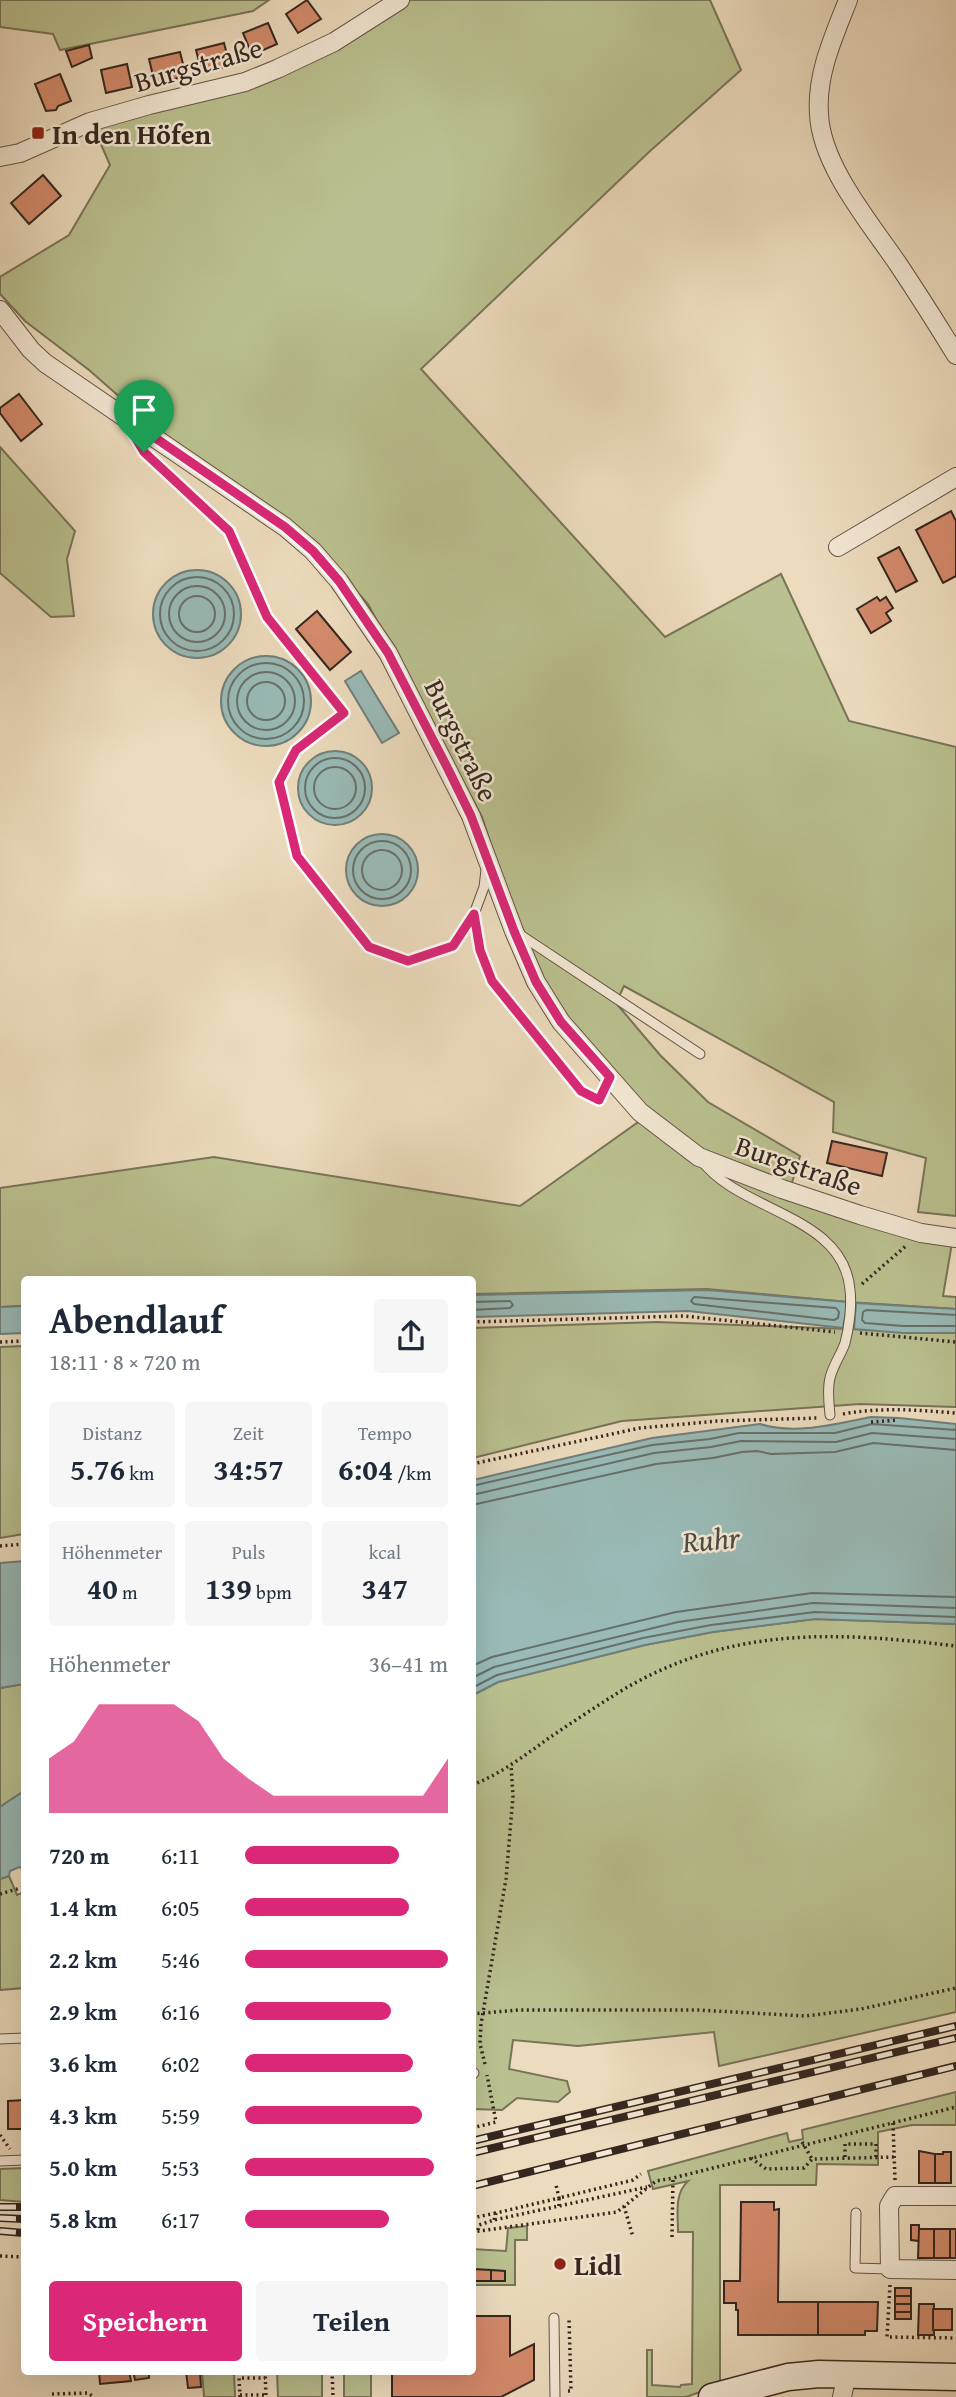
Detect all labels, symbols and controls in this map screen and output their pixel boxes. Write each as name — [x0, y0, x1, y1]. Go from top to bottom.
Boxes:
street label: Burgstraße — [129, 26, 267, 102]
place label: In den Höfen — [52, 113, 212, 154]
marker: In den Höfen — [30, 125, 46, 141]
pin — [114, 380, 174, 452]
icon: arrive — [125, 391, 163, 429]
street label: Burgstraße — [415, 672, 509, 808]
street label: Burgstraße — [730, 1124, 868, 1206]
text: Abendlauf — [49, 1291, 223, 1347]
button: share — [374, 1299, 448, 1373]
text: 18:11 · 8 × 720 m — [49, 1345, 201, 1378]
text: Distanz — [83, 1419, 142, 1447]
text: Zeit — [233, 1419, 264, 1447]
text: Tempo — [358, 1419, 412, 1447]
text: 5.76 — [70, 1447, 125, 1491]
text: 34:57 — [213, 1447, 284, 1491]
text: 6:04 — [338, 1447, 393, 1491]
text: km — [125, 1459, 154, 1487]
text: /km — [393, 1459, 432, 1487]
water label: Ruhr — [679, 1514, 743, 1564]
text: Höhenmeter — [62, 1538, 162, 1566]
text: Puls — [232, 1538, 265, 1566]
text: kcal — [369, 1538, 401, 1566]
text: 40 — [87, 1566, 118, 1610]
text: 139 — [205, 1566, 252, 1610]
text: 347 — [362, 1566, 408, 1610]
text: m — [118, 1578, 138, 1606]
text: bpm — [252, 1578, 292, 1606]
text: Höhenmeter — [49, 1647, 171, 1680]
text: 36–41 m — [369, 1647, 448, 1680]
text: 720 m — [49, 1839, 110, 1872]
text: 6:11 — [161, 1839, 200, 1872]
text: 1.4 km — [49, 1891, 117, 1924]
text: 6:05 — [161, 1891, 200, 1924]
text: 2.2 km — [49, 1943, 117, 1976]
text: 5:46 — [161, 1943, 200, 1976]
text: 2.9 km — [49, 1995, 117, 2028]
text: 6:16 — [161, 1995, 200, 2028]
text: 3.6 km — [49, 2047, 117, 2080]
text: 6:02 — [161, 2047, 200, 2080]
text: 4.3 km — [49, 2099, 117, 2132]
text: 5:59 — [161, 2099, 200, 2132]
text: 5.0 km — [49, 2151, 117, 2184]
text: 5:53 — [161, 2151, 200, 2184]
text: 5.8 km — [49, 2203, 117, 2236]
text: 6:17 — [161, 2203, 200, 2236]
place label: Lidl — [574, 2244, 622, 2285]
marker: Lidl — [552, 2256, 568, 2272]
button: Speichern — [49, 2281, 242, 2361]
button: Teilen — [256, 2281, 448, 2361]

